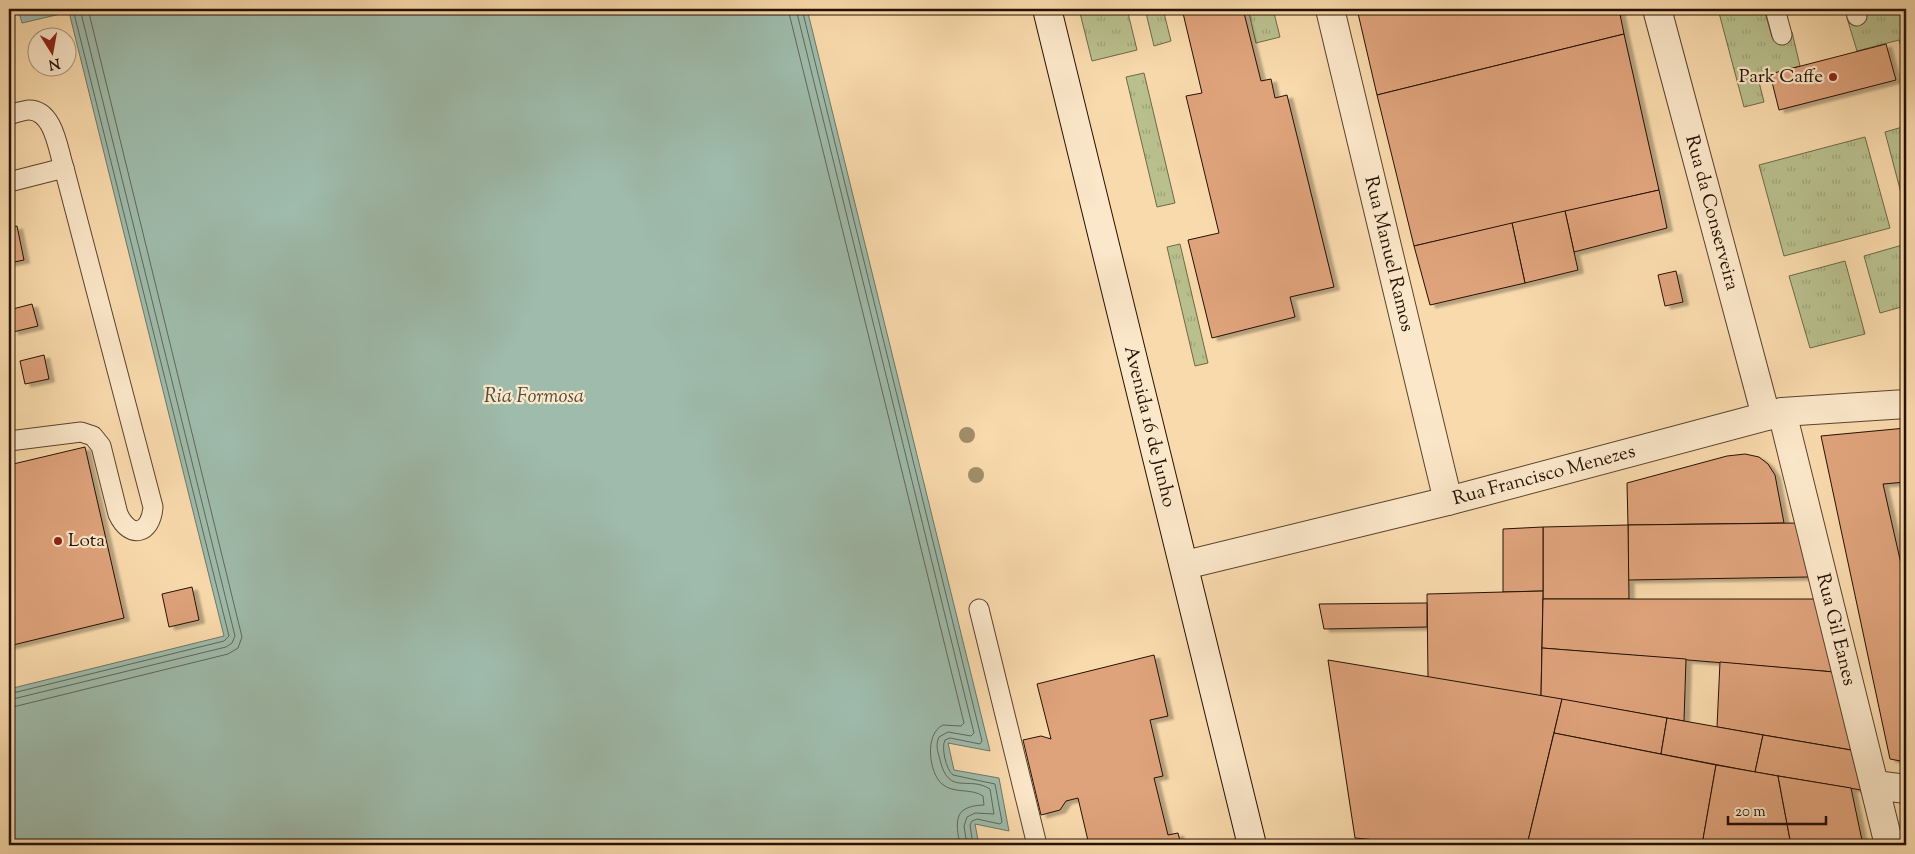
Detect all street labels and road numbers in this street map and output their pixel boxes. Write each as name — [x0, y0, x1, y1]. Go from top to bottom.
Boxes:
street label: Rua da Conserveira — [1678, 132, 1745, 294]
street label: Rua Manuel Ramos — [1357, 174, 1420, 335]
street label: Avenida 16 de Junho — [1117, 343, 1182, 510]
street label: Rua Francisco Menezes — [1450, 438, 1638, 513]
street label: Rua Gil Eanes — [1809, 570, 1863, 688]

